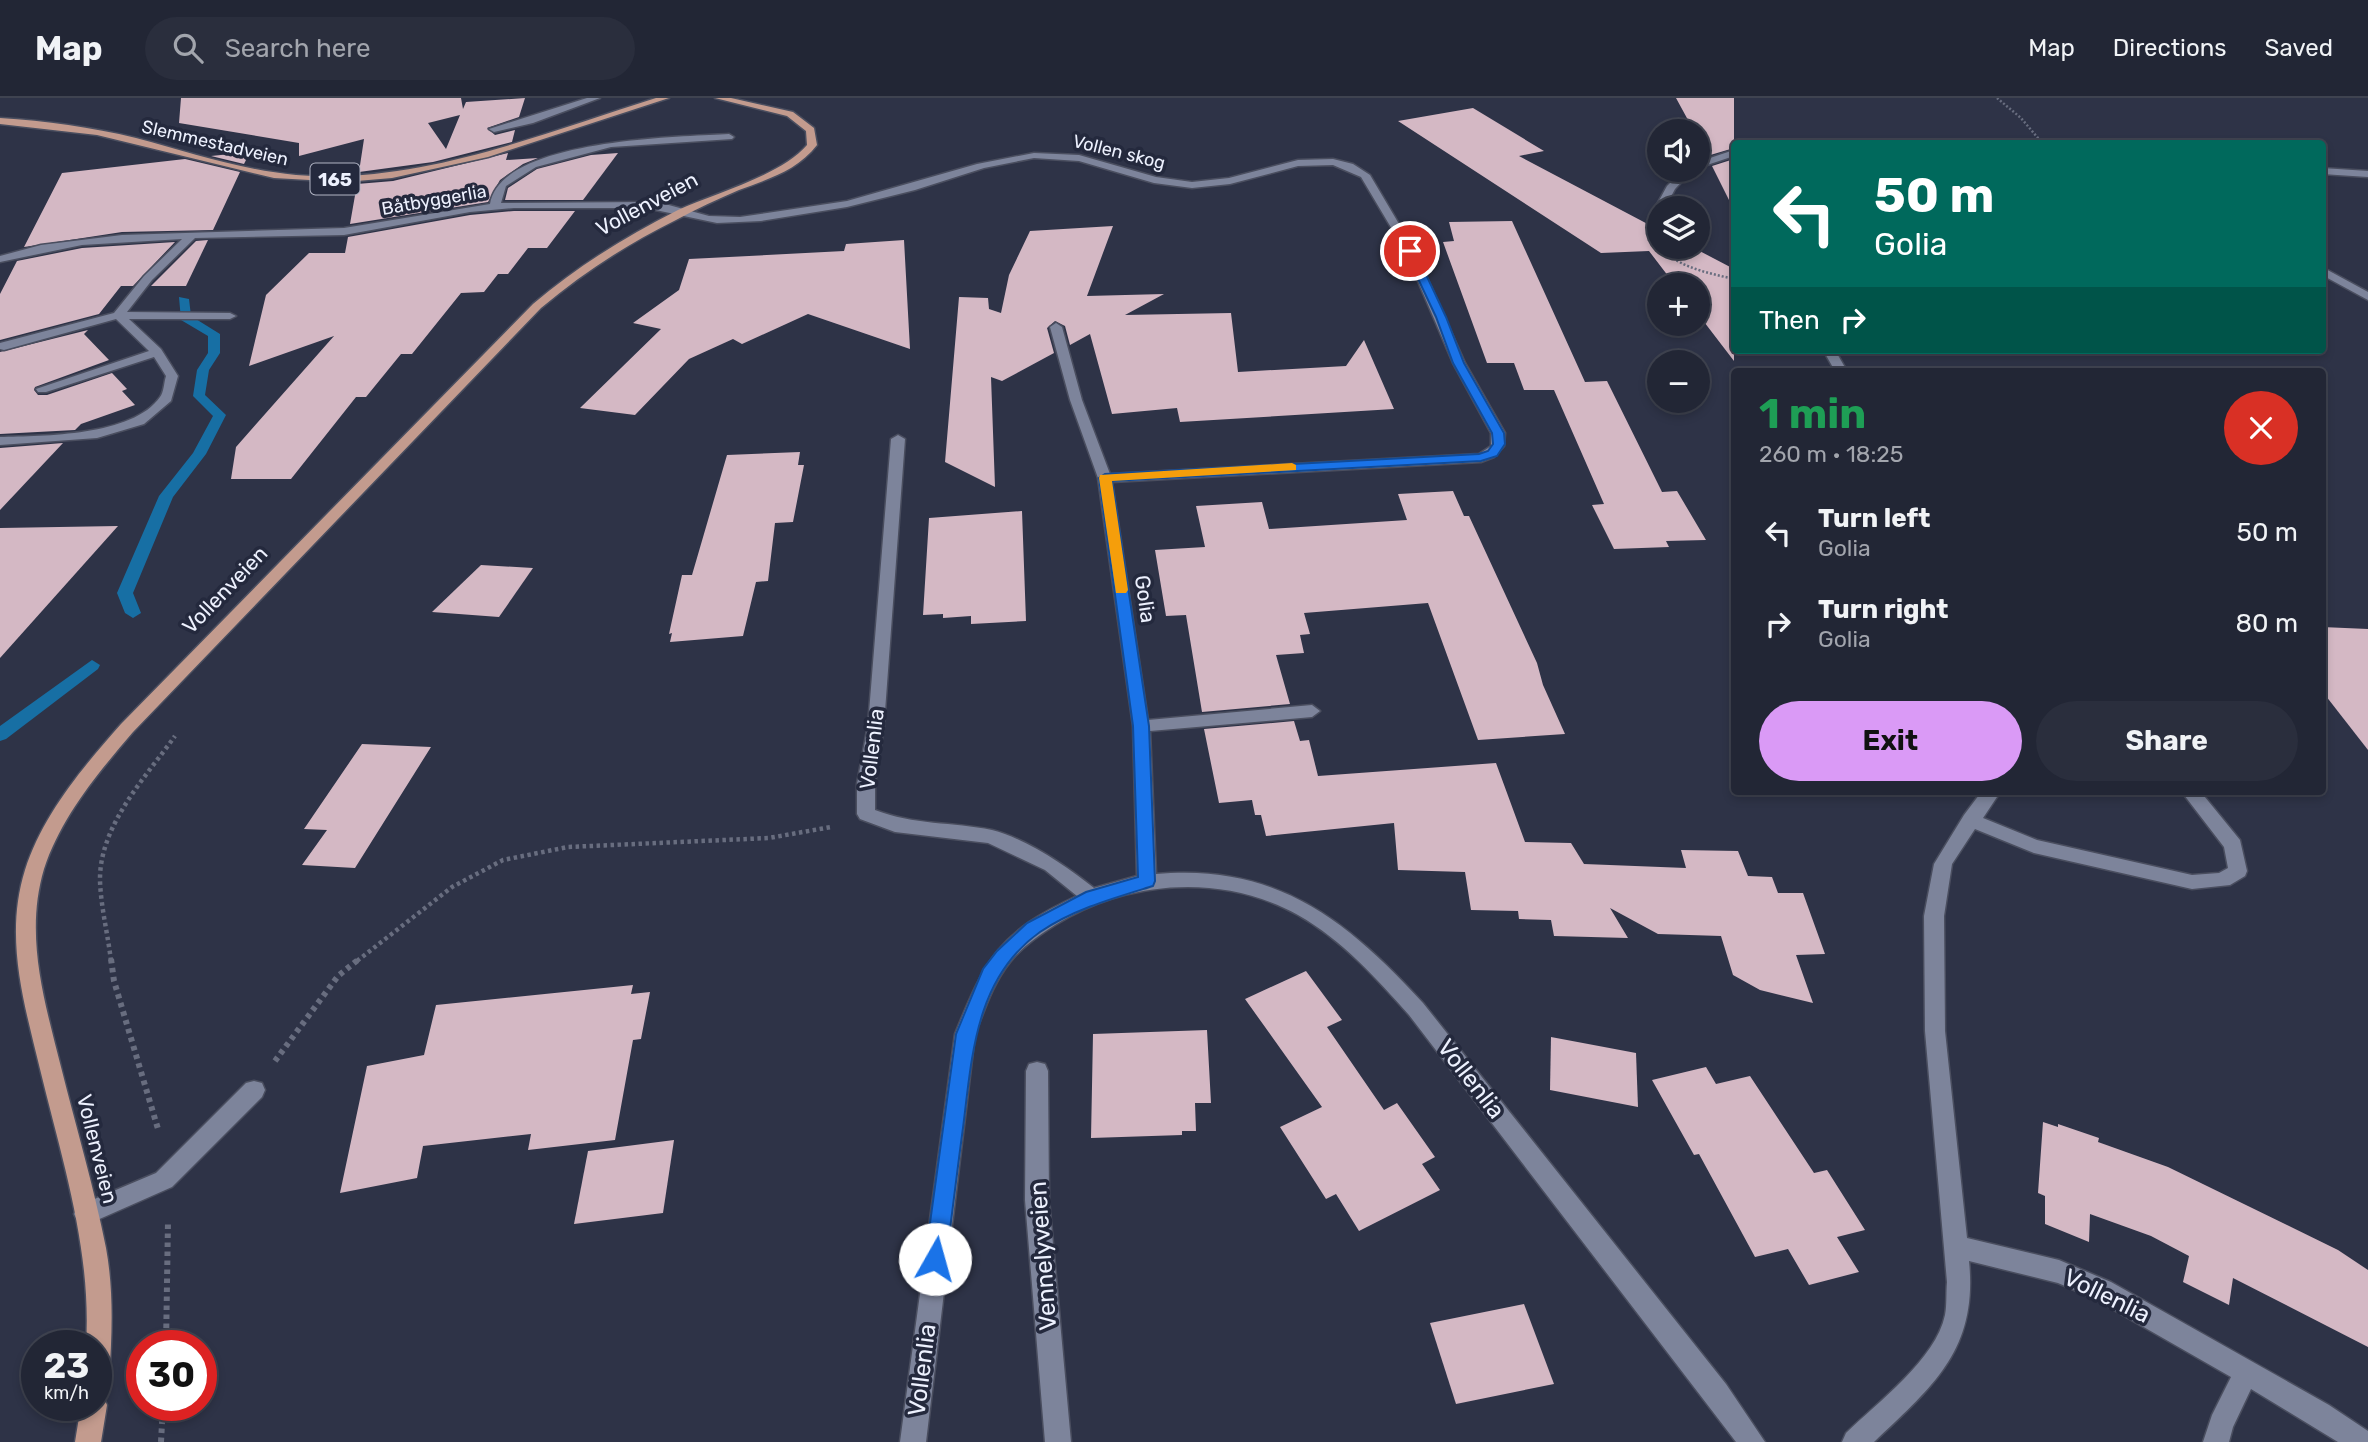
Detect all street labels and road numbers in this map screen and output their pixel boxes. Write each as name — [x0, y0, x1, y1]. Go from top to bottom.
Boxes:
street label: Slemmestadveien — [140, 115, 290, 171]
street label: Vollen skog — [1071, 130, 1167, 174]
road number: 165 — [310, 164, 360, 194]
street label: Vollenveien — [592, 166, 702, 241]
street label: Båtbyggerlia — [380, 180, 488, 220]
street label: Vollenveien — [177, 541, 272, 639]
street label: Golia — [1130, 573, 1161, 625]
street label: Vollenlia — [854, 707, 889, 791]
street label: Vollenlia — [1431, 1034, 1511, 1124]
street label: Vollenveien — [72, 1092, 123, 1206]
street label: Vennelyveien — [1024, 1180, 1062, 1332]
street label: Vollenlia — [2059, 1263, 2155, 1329]
street label: Vollenlia — [902, 1322, 942, 1418]

